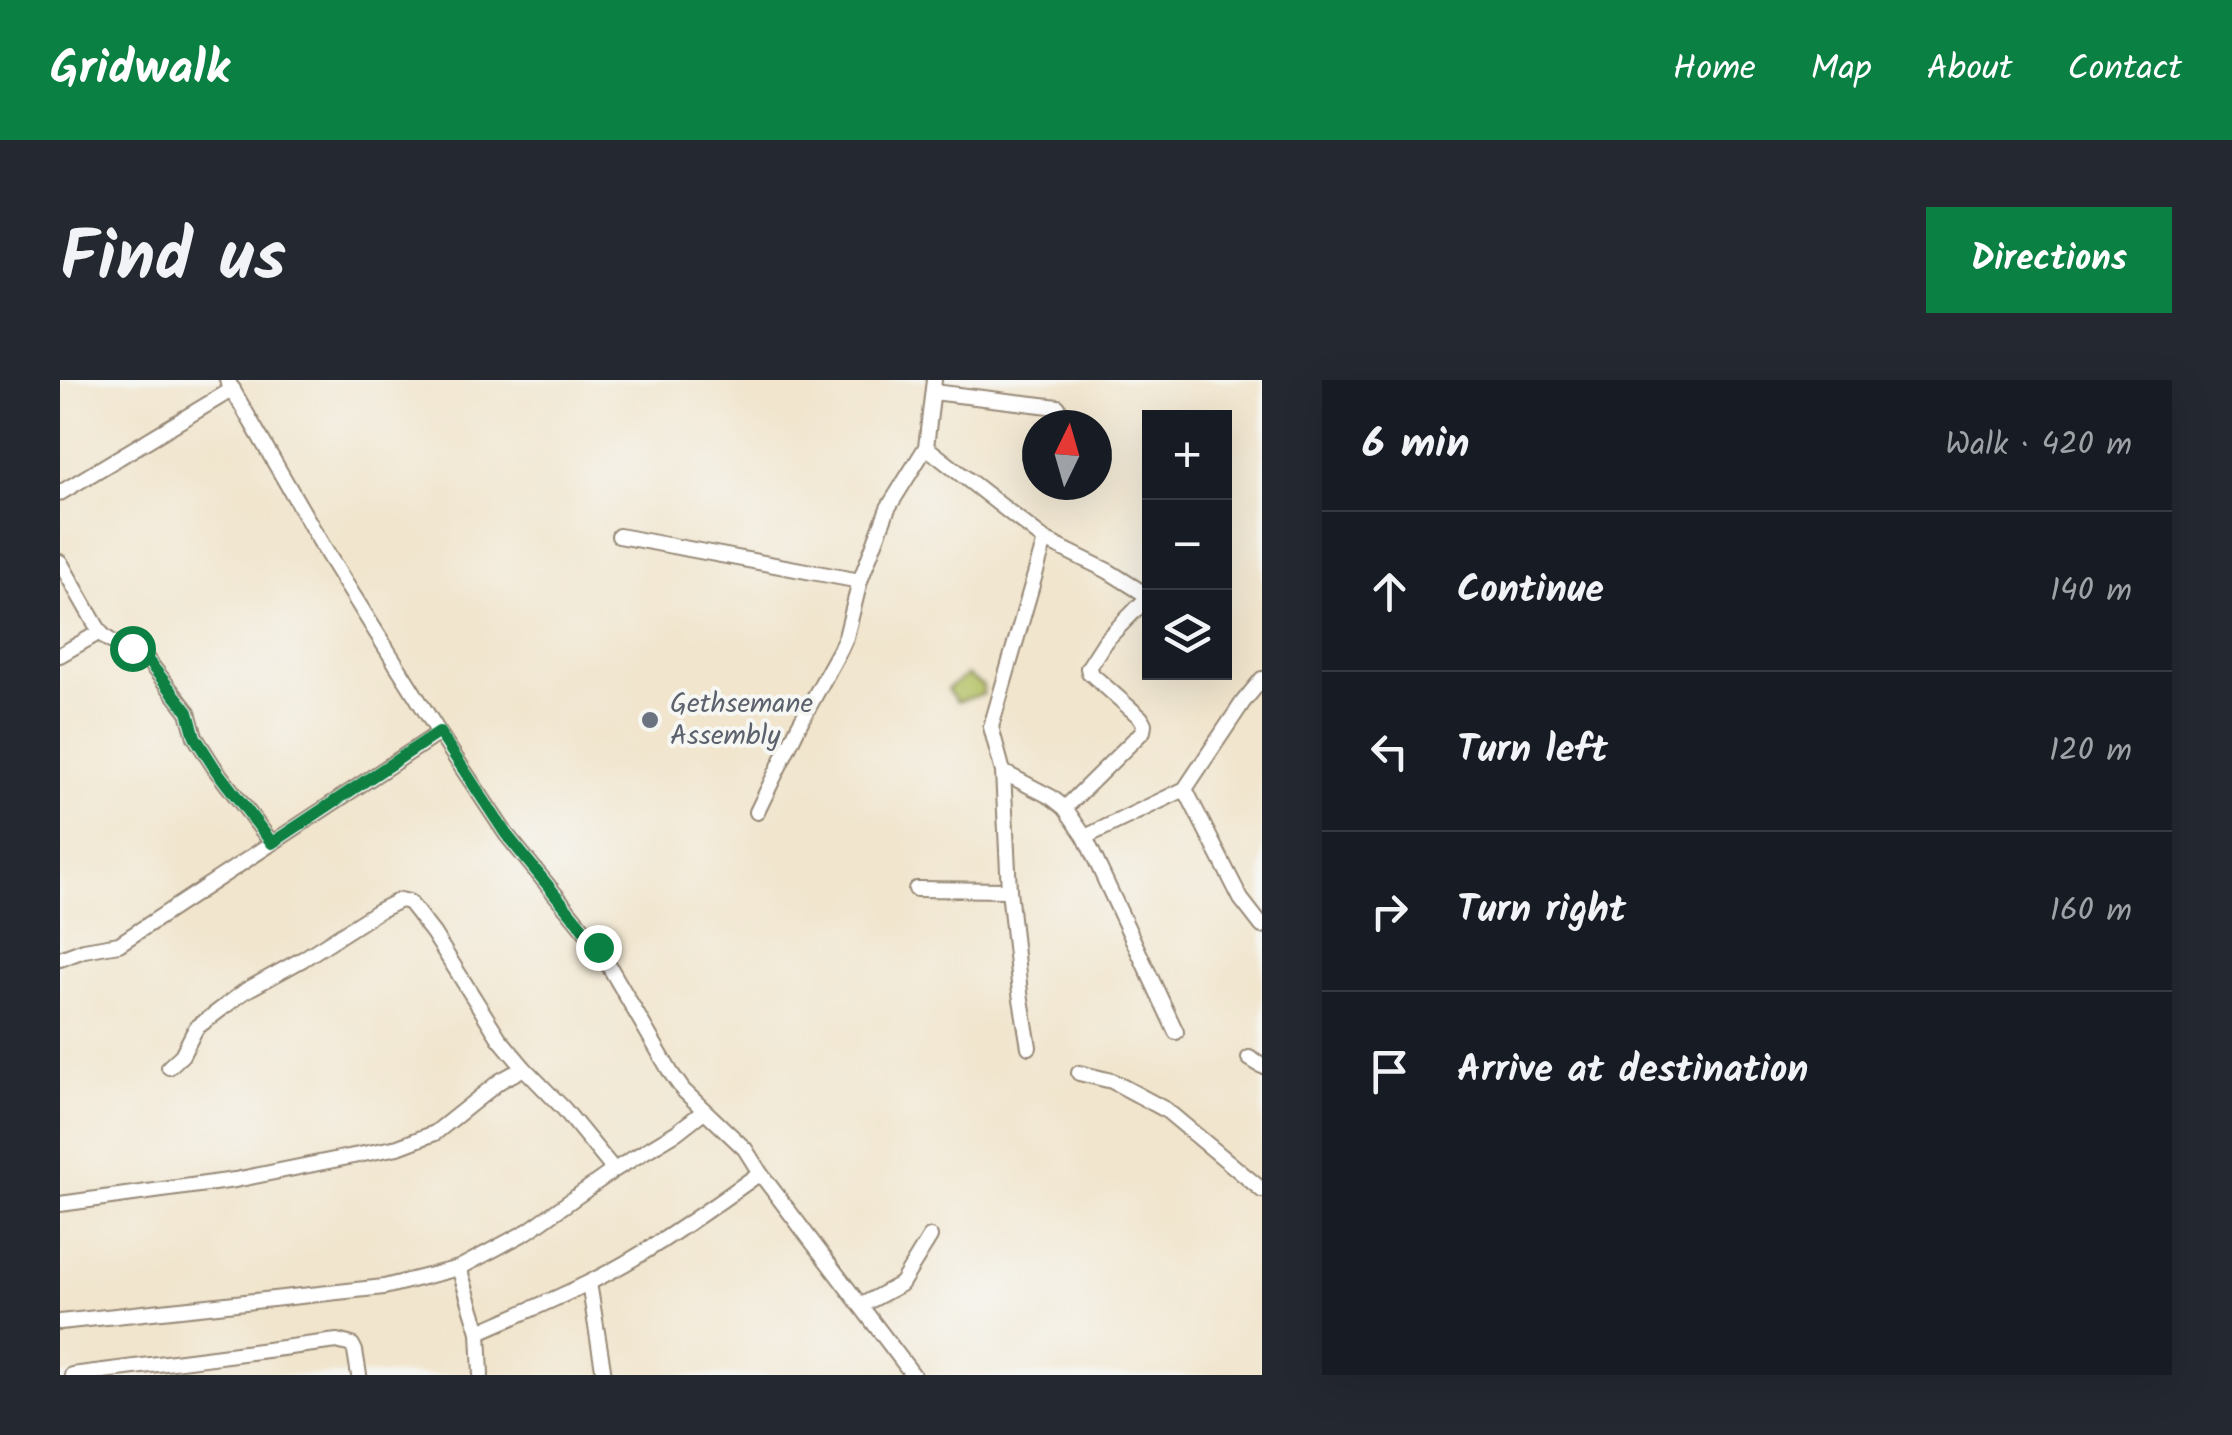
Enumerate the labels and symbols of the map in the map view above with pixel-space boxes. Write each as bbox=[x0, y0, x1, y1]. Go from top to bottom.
north arrow bbox=[1022, 410, 1112, 500]
route start bbox=[110, 626, 156, 672]
place label: Gethsemane Assembly bbox=[670, 682, 813, 759]
marker: Gethsemane Assembly bbox=[639, 709, 661, 731]
route end bbox=[576, 925, 622, 971]

